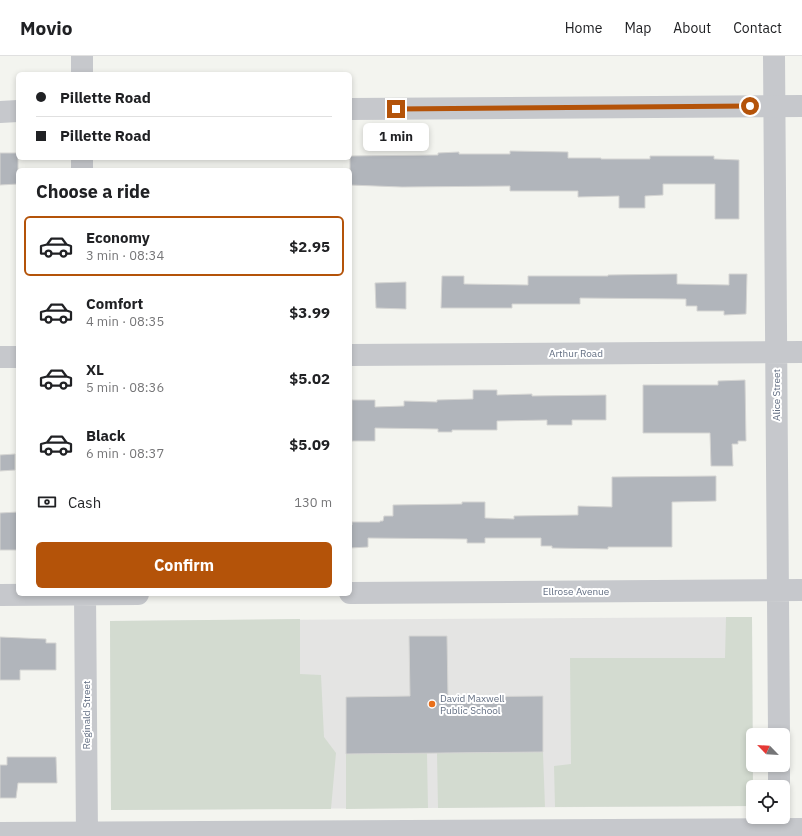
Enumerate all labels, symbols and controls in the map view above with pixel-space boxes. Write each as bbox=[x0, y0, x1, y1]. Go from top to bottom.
text: Movio bbox=[20, 16, 73, 40]
text: Home bbox=[565, 19, 602, 37]
text: Map bbox=[624, 19, 651, 37]
text: About bbox=[673, 19, 711, 37]
text: Contact bbox=[733, 19, 782, 37]
text: Pillette Road bbox=[60, 88, 151, 107]
route start bbox=[741, 97, 759, 115]
route end bbox=[387, 100, 405, 118]
callout: 1 min bbox=[363, 123, 429, 151]
text: Pillette Road bbox=[60, 126, 151, 145]
text: 1 min bbox=[379, 128, 413, 145]
text: Choose a ride bbox=[36, 180, 150, 203]
icon: car bbox=[38, 228, 74, 264]
text: Economy bbox=[86, 228, 150, 247]
text: $2.95 bbox=[289, 237, 330, 256]
text: 3 min · 08:34 bbox=[86, 247, 164, 264]
icon: car bbox=[38, 294, 74, 330]
text: Comfort bbox=[86, 294, 143, 313]
text: $3.99 bbox=[289, 303, 330, 322]
text: 4 min · 08:35 bbox=[86, 313, 164, 330]
street label: Arthur Road bbox=[549, 347, 603, 360]
icon: car bbox=[38, 360, 74, 396]
text: XL bbox=[86, 360, 104, 379]
text: $5.02 bbox=[289, 369, 330, 388]
street label: Alice Street bbox=[770, 369, 783, 421]
text: 5 min · 08:36 bbox=[86, 379, 164, 396]
icon: car bbox=[38, 426, 74, 462]
text: Black bbox=[86, 426, 126, 445]
text: $5.09 bbox=[289, 435, 330, 454]
text: 6 min · 08:37 bbox=[86, 445, 164, 462]
icon: cash bbox=[36, 491, 58, 513]
text: Cash bbox=[68, 493, 101, 512]
text: 130 m bbox=[294, 494, 332, 511]
button: Confirm bbox=[36, 542, 332, 588]
street label: Ellrose Avenue bbox=[543, 585, 610, 598]
street label: Reginald Street bbox=[80, 680, 93, 749]
place label: David Maxwell Public School bbox=[440, 692, 505, 717]
marker: David Maxwell Public School bbox=[427, 699, 437, 709]
north arrow bbox=[746, 728, 790, 772]
map controls bbox=[746, 728, 790, 824]
button: locate bbox=[746, 780, 790, 824]

